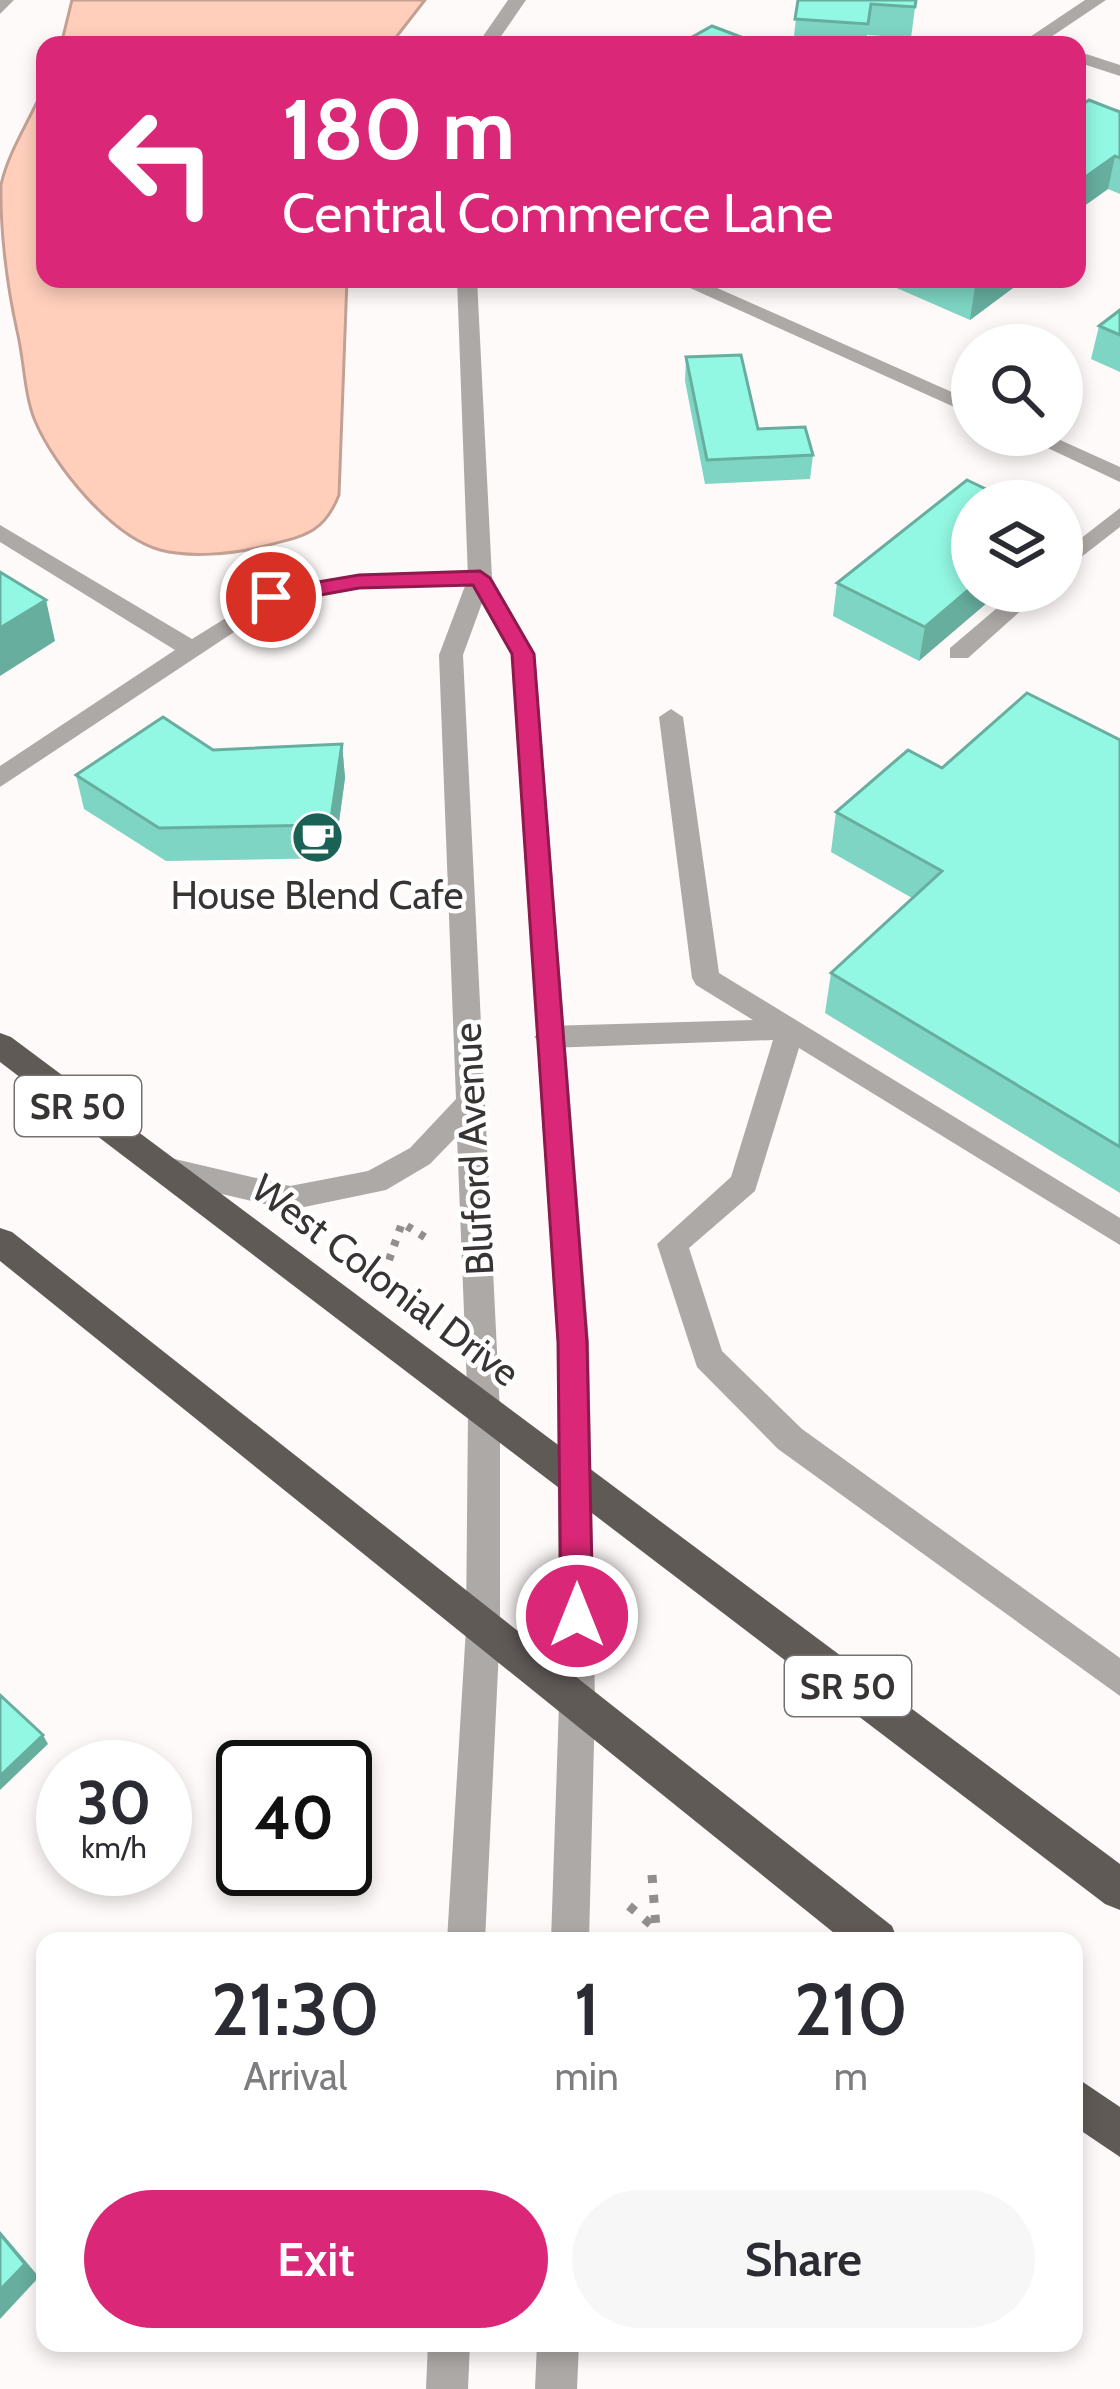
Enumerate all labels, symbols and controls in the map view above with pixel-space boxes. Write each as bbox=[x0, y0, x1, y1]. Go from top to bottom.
text: 180 m bbox=[282, 78, 515, 180]
icon: left bbox=[84, 84, 240, 240]
text: Central Commerce Lane bbox=[282, 180, 833, 246]
map controls bbox=[951, 324, 1083, 612]
button: search bbox=[951, 324, 1083, 456]
button: layers bbox=[951, 480, 1083, 612]
pin bbox=[220, 546, 322, 648]
icon: arrive bbox=[238, 564, 304, 630]
cafe icon: House Blend Cafe bbox=[289, 810, 345, 866]
place label: House Blend Cafe bbox=[170, 871, 464, 919]
street label: Bluford Avenue bbox=[442, 1022, 504, 1276]
road number: SR 50 bbox=[15, 1076, 141, 1136]
street label: West Colonial Drive bbox=[243, 1164, 529, 1396]
position arrow bbox=[514, 1553, 640, 1679]
road number: SR 50 bbox=[785, 1656, 911, 1716]
speed limit sign: 40 bbox=[216, 1740, 372, 1896]
text: 30 bbox=[77, 1766, 151, 1839]
text: km/h bbox=[81, 1829, 147, 1866]
text: 21:30 bbox=[211, 1966, 380, 2053]
text: 1 bbox=[574, 1966, 599, 2053]
text: 210 bbox=[794, 1966, 908, 2053]
text: Arrival bbox=[243, 2052, 347, 2100]
text: min bbox=[555, 2052, 619, 2100]
text: m bbox=[834, 2052, 868, 2100]
button: Exit bbox=[84, 2190, 548, 2328]
button: Share bbox=[572, 2190, 1035, 2328]

